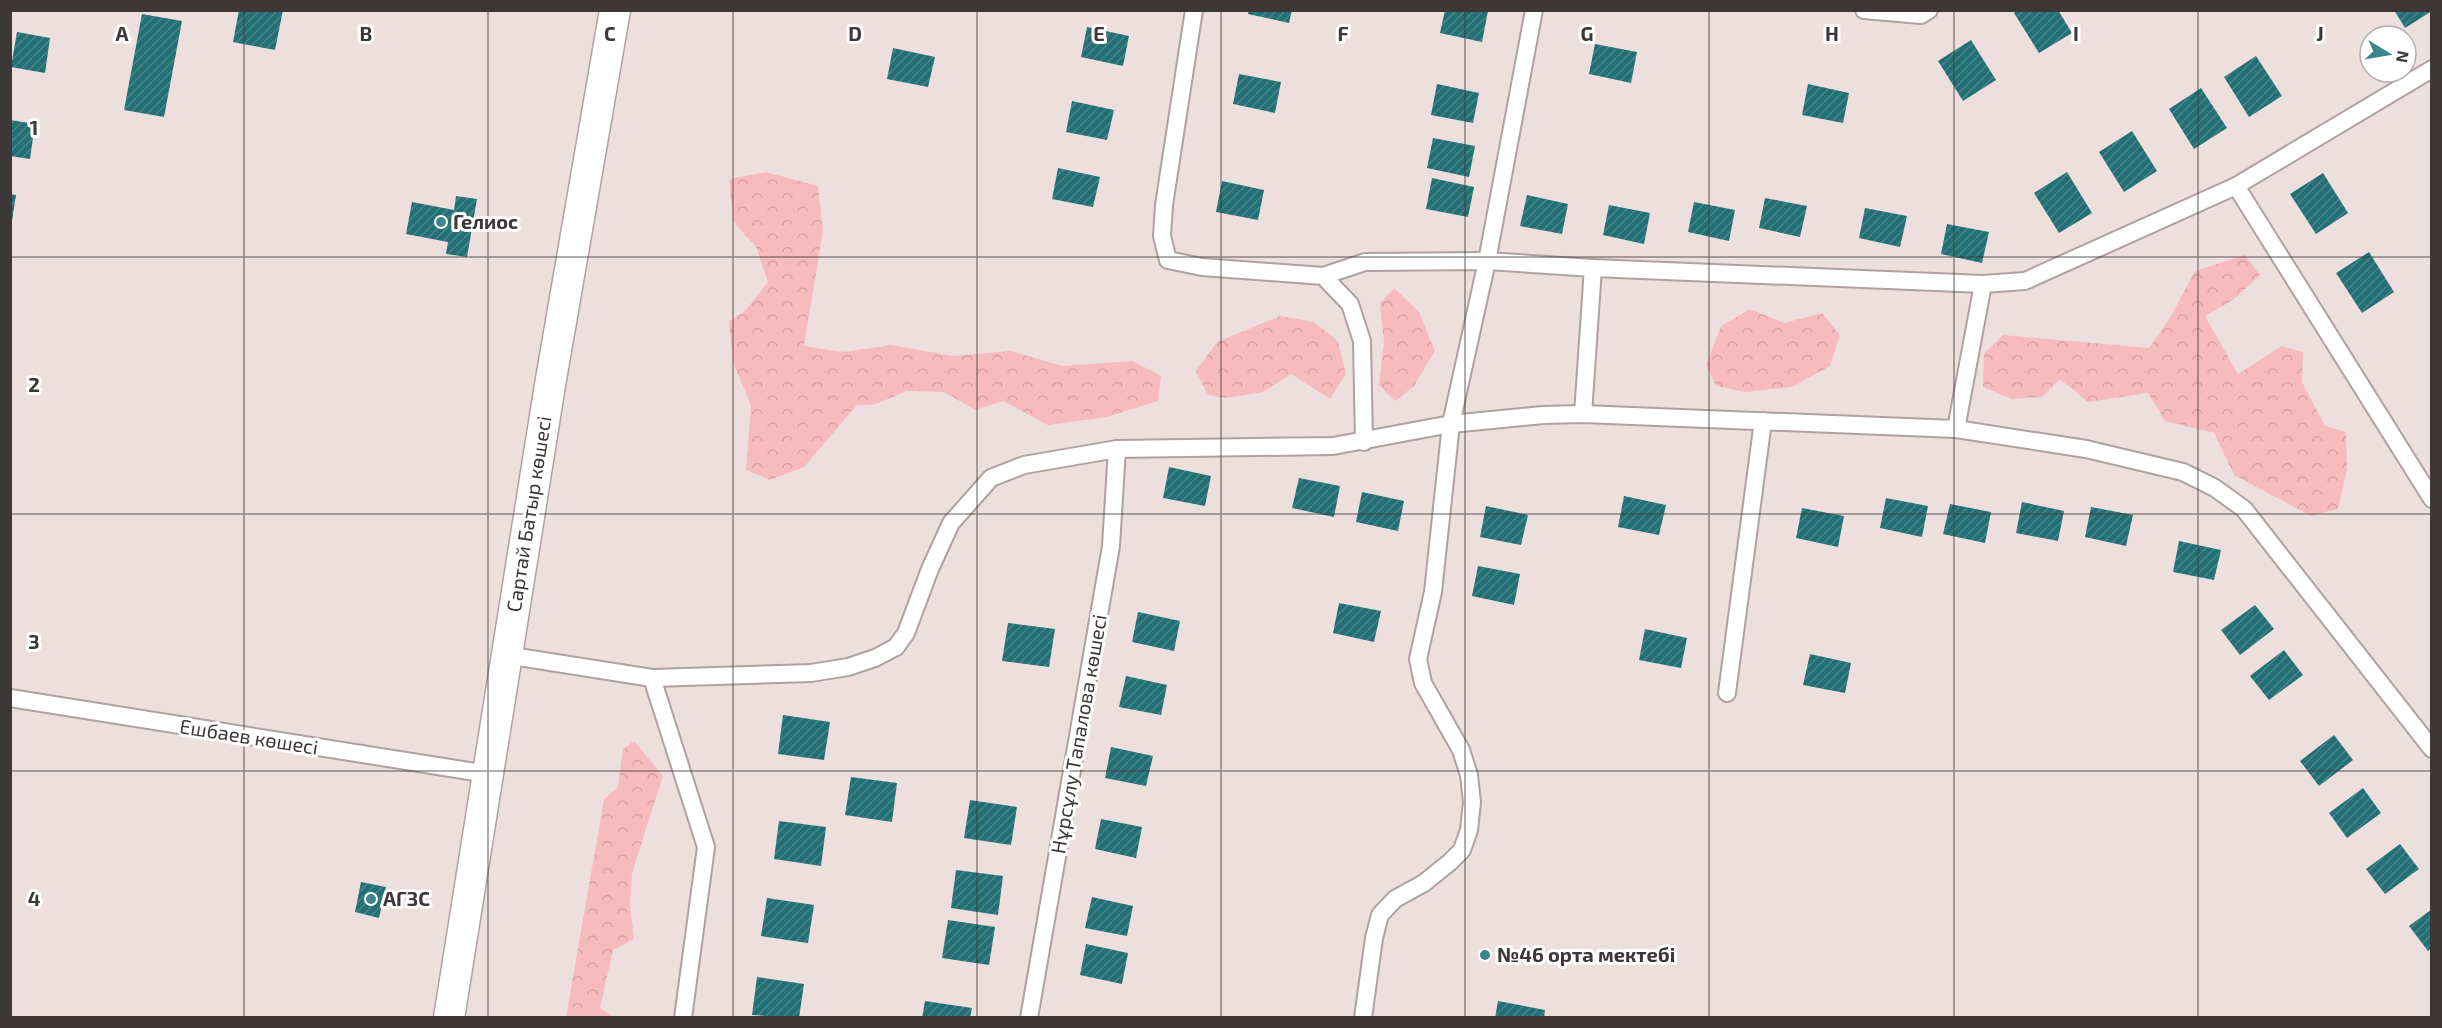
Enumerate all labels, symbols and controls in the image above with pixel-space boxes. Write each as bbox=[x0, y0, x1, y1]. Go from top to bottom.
text: A bbox=[115, 21, 129, 45]
text: B bbox=[360, 21, 372, 45]
text: C bbox=[604, 21, 616, 45]
text: D bbox=[848, 21, 862, 45]
text: E bbox=[1093, 21, 1105, 45]
text: F bbox=[1337, 21, 1349, 45]
text: G bbox=[1581, 21, 1593, 45]
text: H bbox=[1825, 21, 1839, 45]
text: I bbox=[2073, 21, 2079, 45]
text: J bbox=[2316, 21, 2324, 45]
north arrow bbox=[2358, 24, 2418, 84]
text: N bbox=[2393, 49, 2414, 64]
text: 1 bbox=[30, 115, 38, 139]
place label: Гелиос bbox=[453, 209, 518, 233]
marker: Гелиос bbox=[434, 215, 448, 229]
text: 2 bbox=[28, 372, 40, 396]
street label: Сартай Батыр көшесі bbox=[501, 414, 555, 614]
street label: Нұрсұлу Тапалова көшесі bbox=[1045, 612, 1112, 856]
text: 3 bbox=[28, 629, 40, 653]
street label: Ешбаев көшесі bbox=[178, 713, 320, 759]
text: 4 bbox=[28, 886, 41, 910]
place label: АГЗС bbox=[383, 886, 430, 910]
marker: АГЗС bbox=[364, 892, 378, 906]
place label: №46 орта мектебі bbox=[1497, 942, 1675, 966]
marker: №46 орта мектебі bbox=[1478, 948, 1492, 962]

